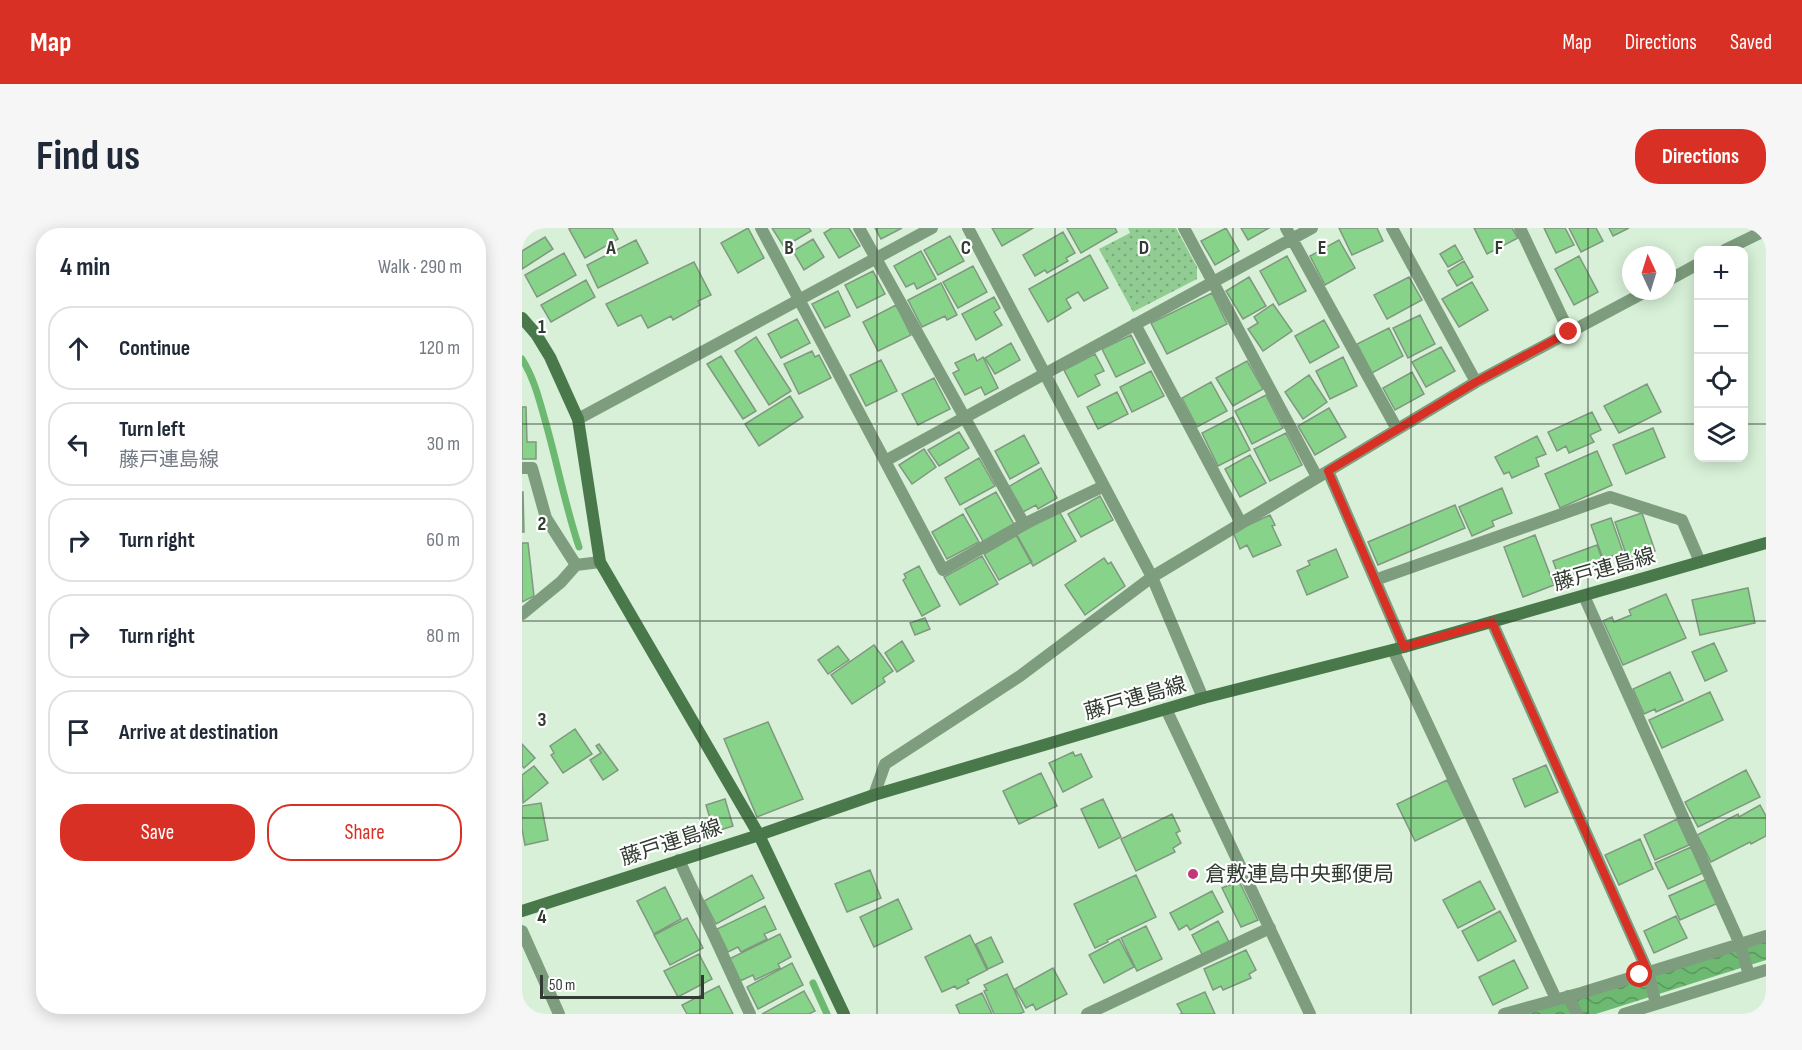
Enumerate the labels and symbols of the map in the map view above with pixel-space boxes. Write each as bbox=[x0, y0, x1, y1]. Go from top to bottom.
text: A bbox=[605, 236, 616, 260]
text: B bbox=[784, 236, 794, 260]
text: C bbox=[961, 236, 971, 260]
text: D bbox=[1139, 236, 1149, 260]
text: E bbox=[1318, 236, 1326, 260]
text: F bbox=[1495, 236, 1503, 260]
north arrow bbox=[1622, 246, 1676, 300]
text: 1 bbox=[538, 315, 546, 339]
route end bbox=[1555, 318, 1581, 344]
text: 2 bbox=[538, 512, 546, 536]
street label: 藤戸連島線 bbox=[1550, 543, 1658, 596]
street label: 藤戸連島線 bbox=[1081, 672, 1189, 725]
text: 3 bbox=[538, 708, 547, 732]
street label: 藤戸連島線 bbox=[617, 814, 725, 871]
place label: 倉敷連島中央郵便局 bbox=[1205, 862, 1394, 887]
marker: 倉敷連島中央郵便局 bbox=[1186, 867, 1200, 881]
text: 4 bbox=[537, 905, 547, 929]
route start bbox=[1626, 961, 1652, 987]
scale bar bbox=[540, 972, 704, 1000]

